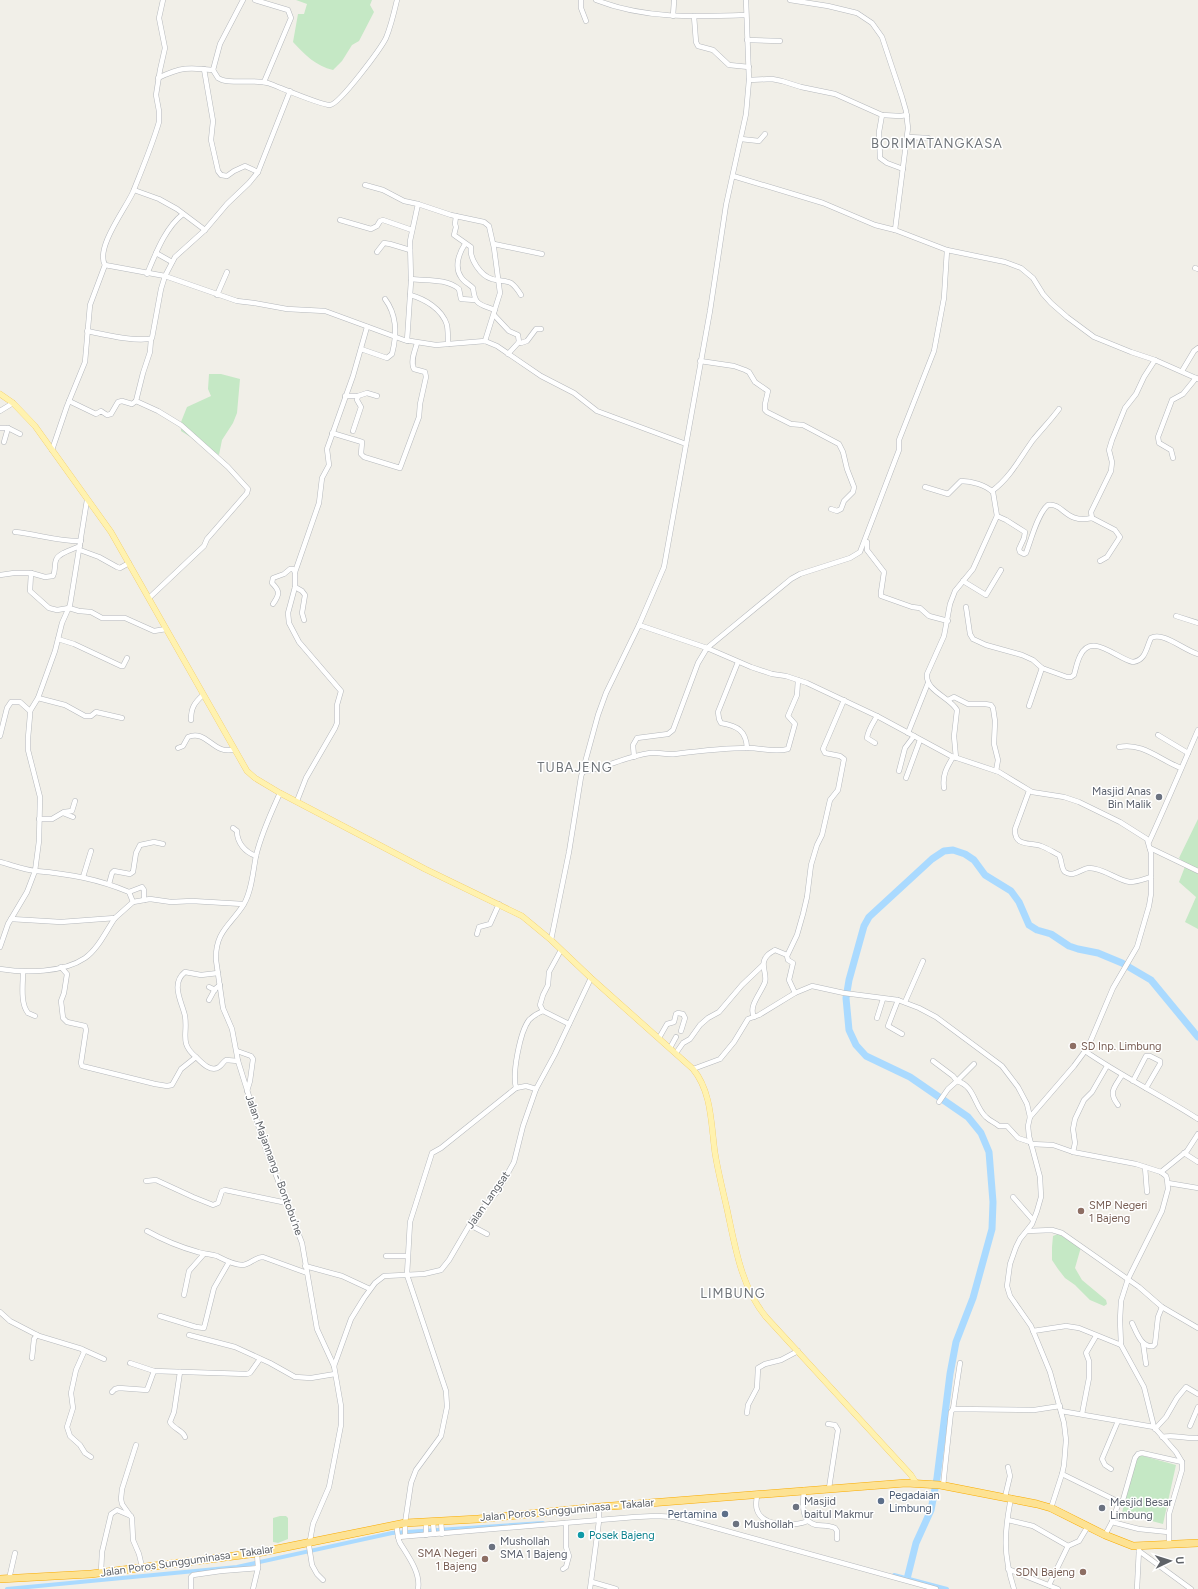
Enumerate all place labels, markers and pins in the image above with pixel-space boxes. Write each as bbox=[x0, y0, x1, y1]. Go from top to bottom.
place label: Masjid Anas Bin Malik bbox=[1092, 785, 1152, 811]
marker: Masjid Anas Bin Malik bbox=[1154, 792, 1164, 802]
place label: SD Inp. Limbung bbox=[1081, 1040, 1161, 1053]
marker: SD Inp. Limbung bbox=[1068, 1041, 1078, 1051]
place label: SMP Negeri 1 Bajeng bbox=[1089, 1199, 1147, 1225]
marker: SMP Negeri 1 Bajeng bbox=[1076, 1206, 1086, 1216]
place label: Pegadaian Limbung bbox=[889, 1489, 940, 1515]
place label: Masjid baitul Makmur bbox=[804, 1495, 874, 1521]
marker: Pegadaian Limbung bbox=[876, 1496, 886, 1506]
place label: Mesjid Besar Limbung bbox=[1110, 1496, 1173, 1522]
marker: Masjid baitul Makmur bbox=[791, 1502, 801, 1512]
marker: Mesjid Besar Limbung bbox=[1097, 1503, 1107, 1513]
place label: Pertamina bbox=[668, 1508, 717, 1521]
marker: Pertamina bbox=[720, 1509, 730, 1519]
place label: Mushollah bbox=[744, 1518, 794, 1531]
marker: Mushollah bbox=[731, 1519, 741, 1529]
place label: Posek Bajeng bbox=[589, 1529, 655, 1542]
marker: Posek Bajeng bbox=[576, 1530, 586, 1540]
place label: Mushollah SMA 1 Bajeng bbox=[500, 1535, 567, 1561]
marker: Mushollah SMA 1 Bajeng bbox=[487, 1542, 497, 1552]
place label: SMA Negeri 1 Bajeng bbox=[418, 1547, 477, 1573]
marker: SMA Negeri 1 Bajeng bbox=[480, 1554, 490, 1564]
place label: SDN Bajeng bbox=[1016, 1566, 1075, 1579]
marker: SDN Bajeng bbox=[1078, 1567, 1088, 1577]

